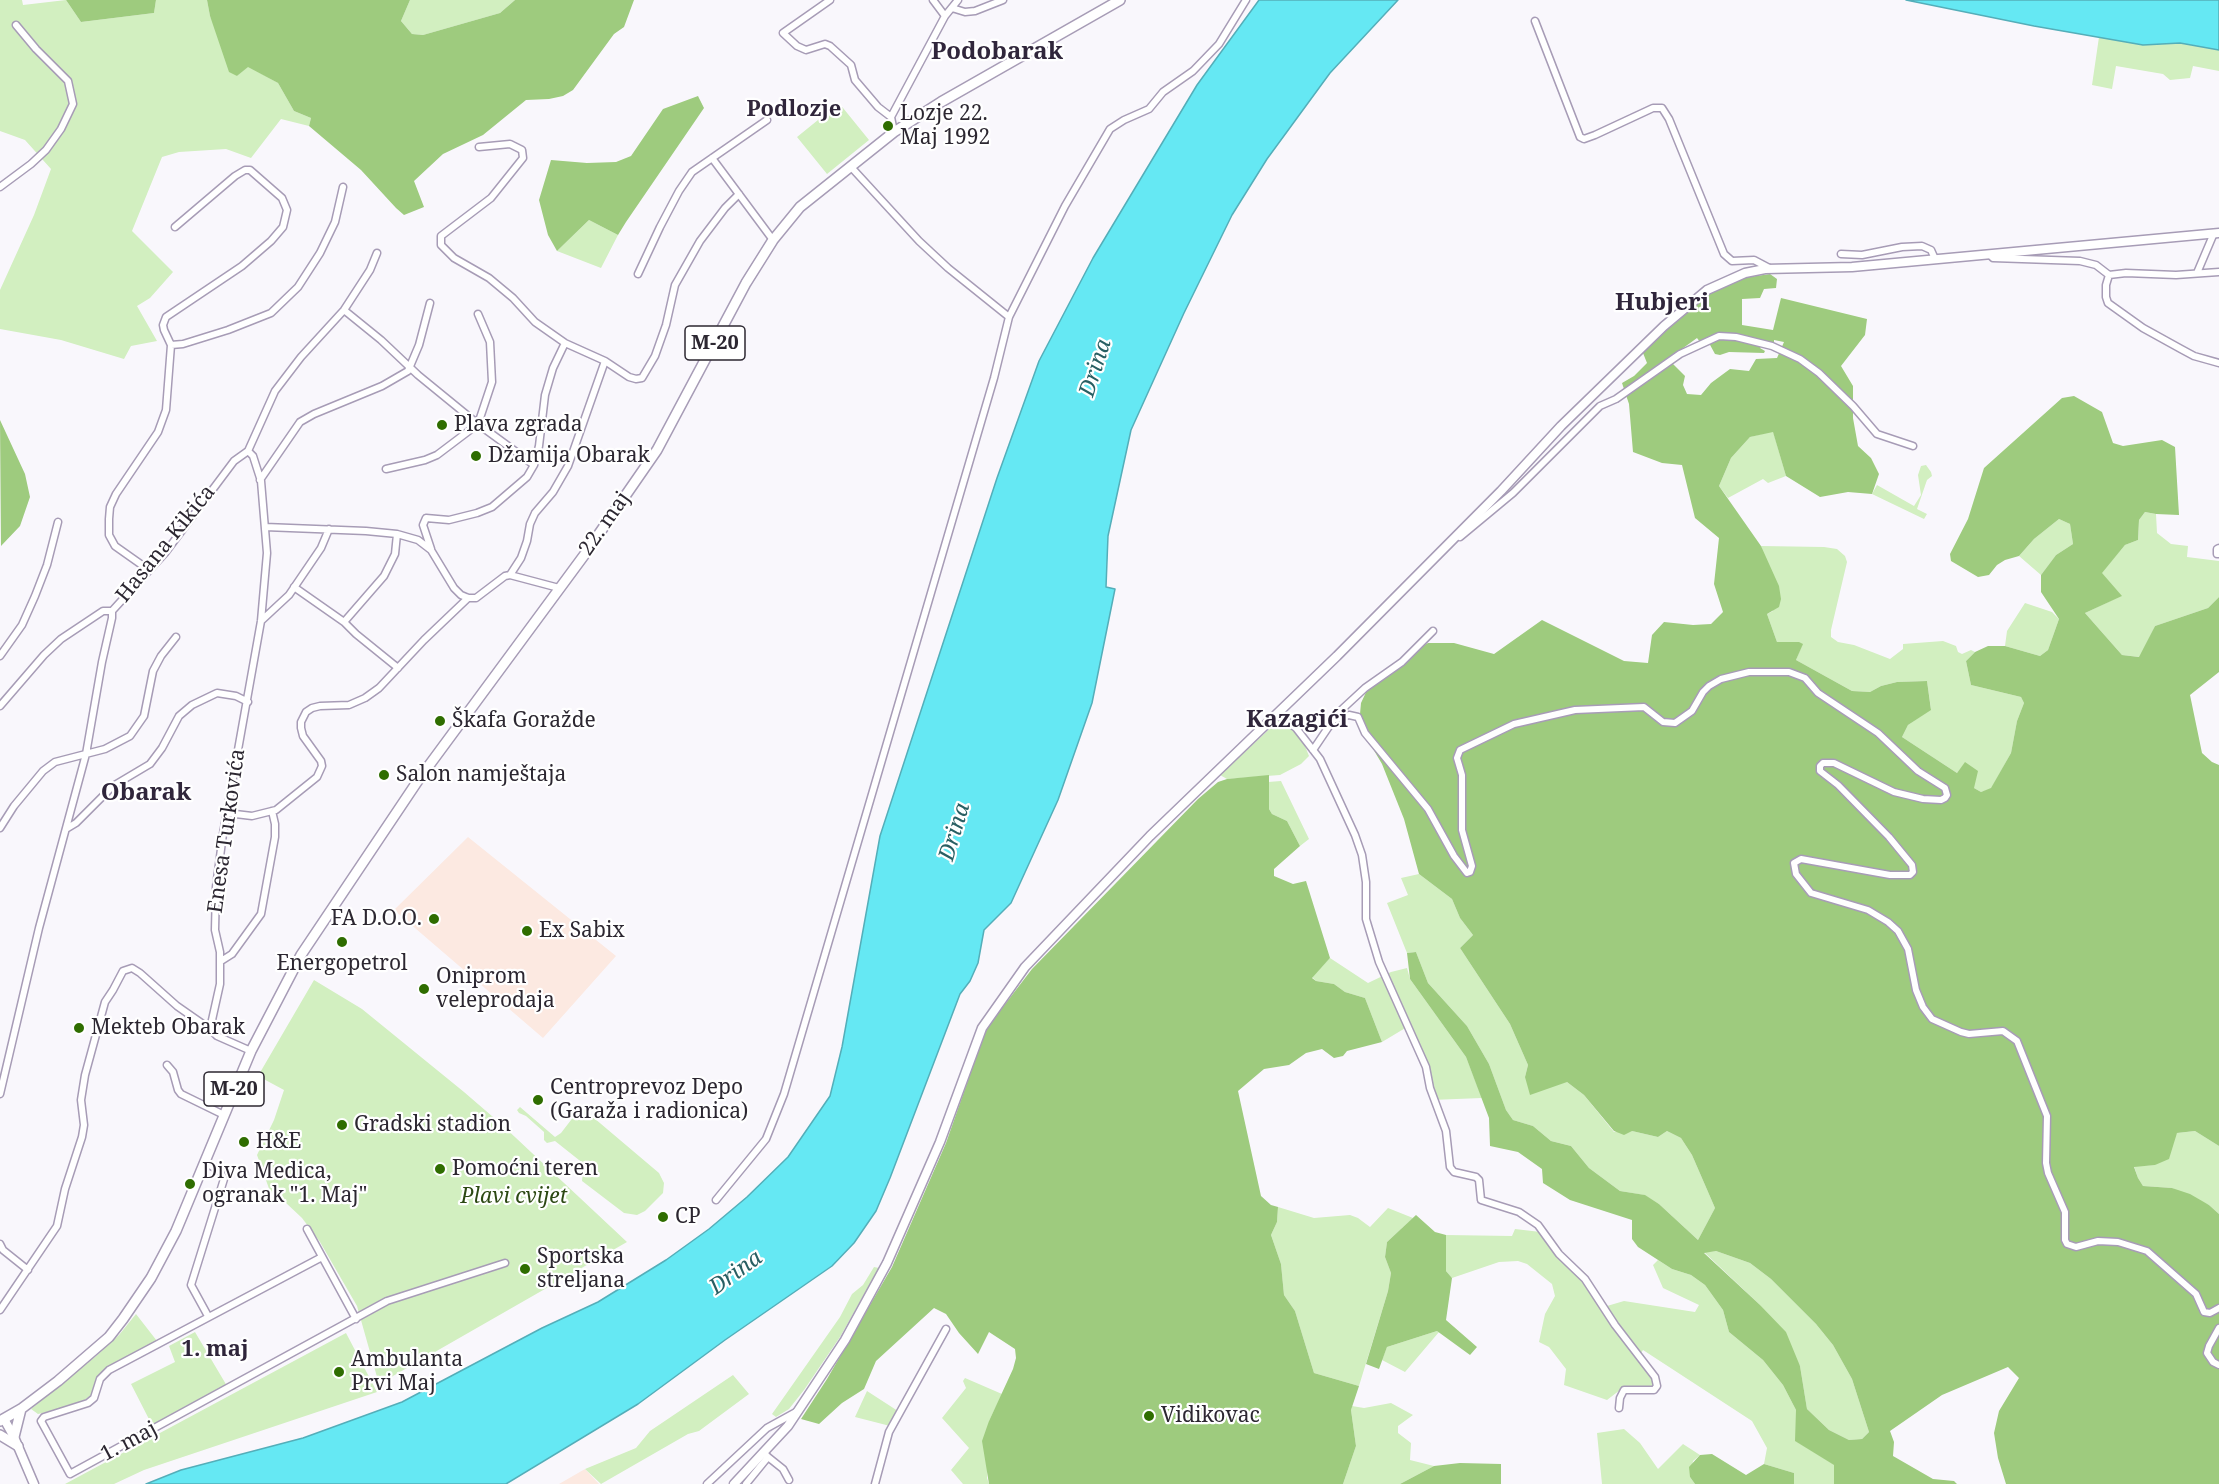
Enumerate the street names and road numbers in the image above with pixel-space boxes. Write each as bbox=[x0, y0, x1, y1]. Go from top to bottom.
road number: M-20 bbox=[685, 326, 745, 360]
street label: Hasana Kikića bbox=[111, 480, 221, 608]
street label: 22. maj bbox=[574, 487, 636, 561]
street label: Enesa Turkovića bbox=[203, 747, 251, 915]
road number: M-20 bbox=[204, 1072, 264, 1106]
street label: 1. maj bbox=[96, 1417, 162, 1467]

